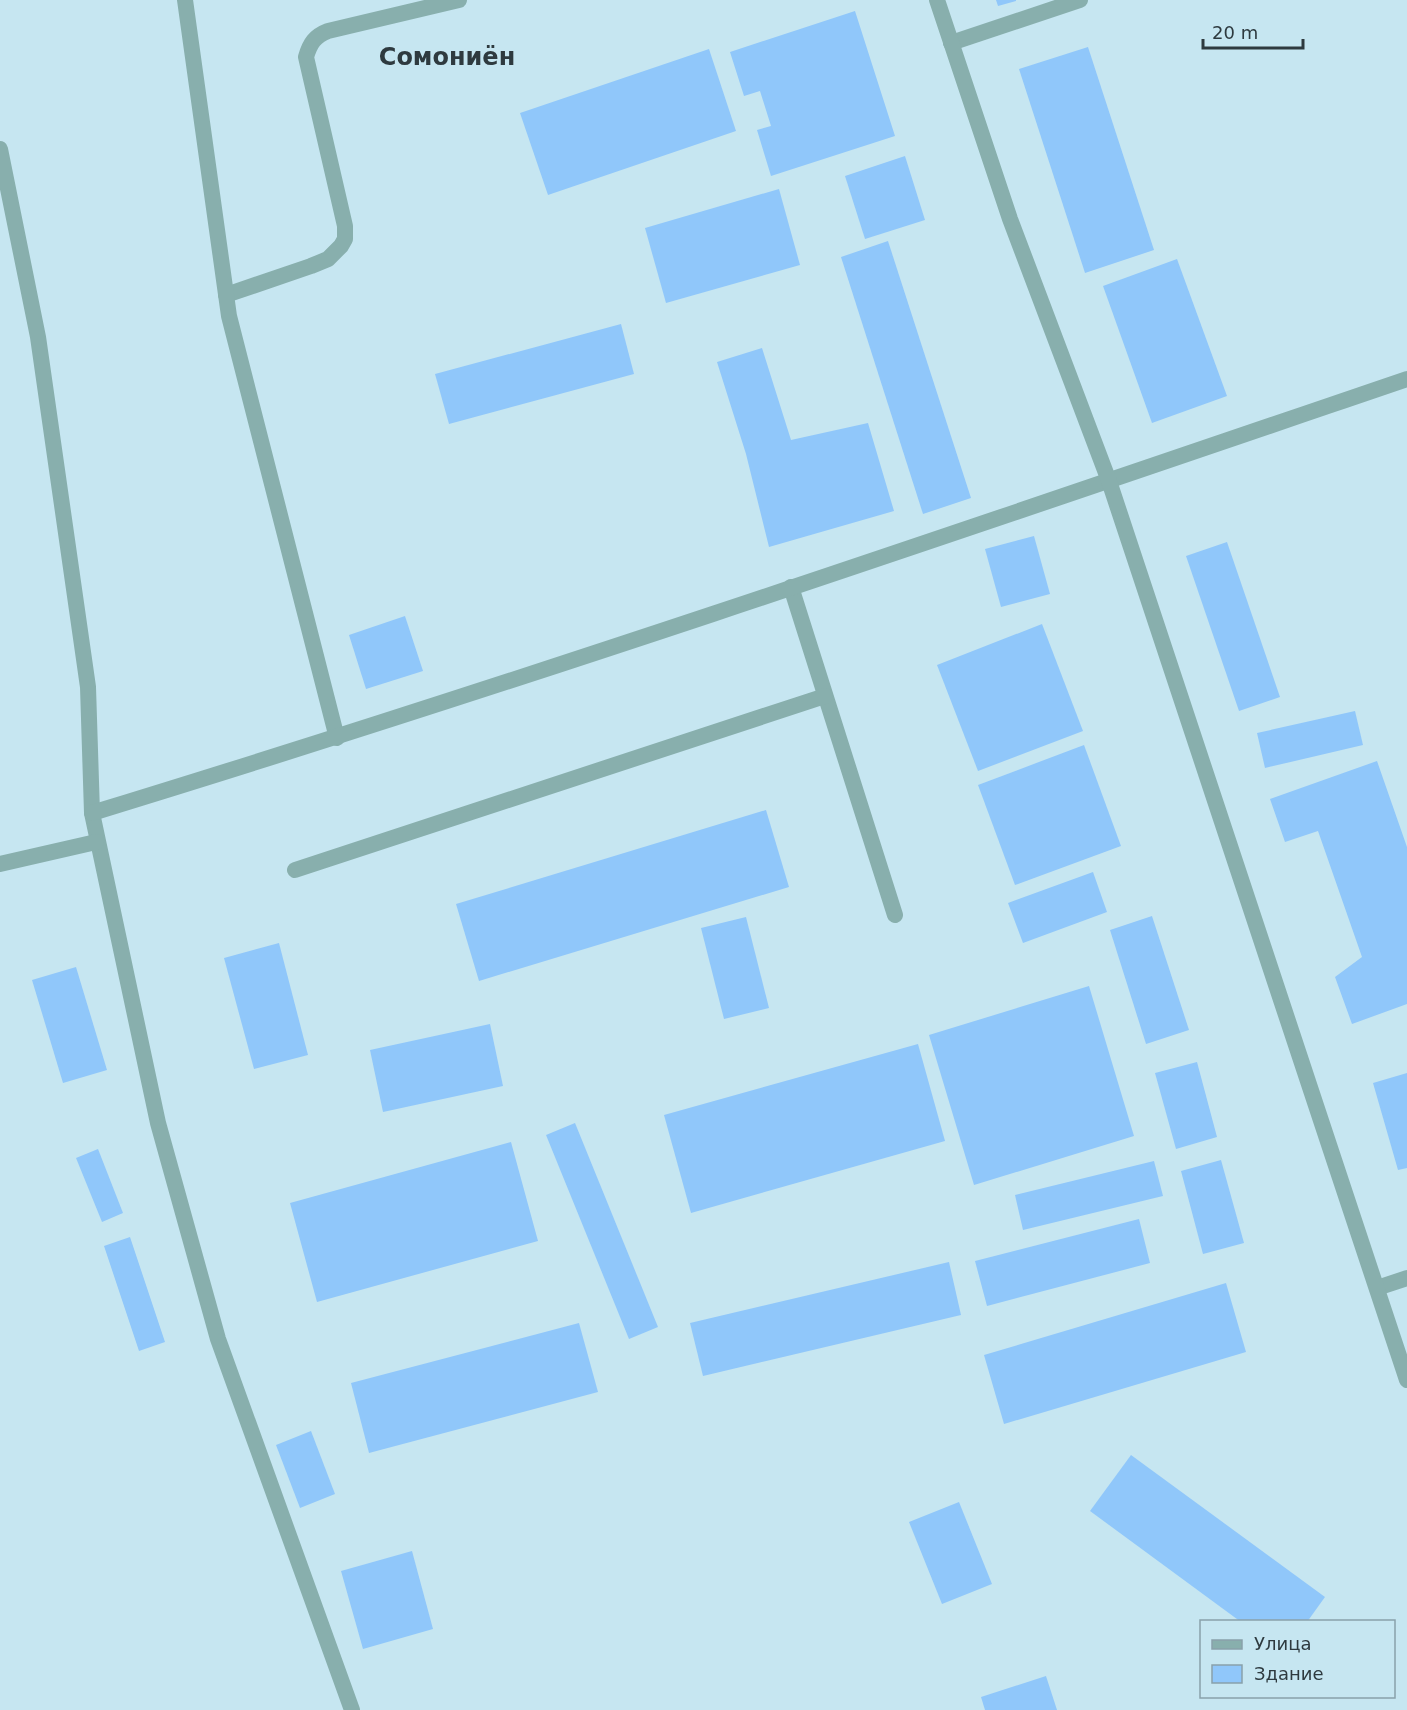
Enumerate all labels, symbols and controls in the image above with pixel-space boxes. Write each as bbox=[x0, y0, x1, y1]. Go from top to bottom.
scale bar bbox=[1203, 12, 1304, 50]
text: 20 m bbox=[1212, 22, 1258, 43]
district label: Сомониён bbox=[379, 43, 515, 71]
legend bbox=[1200, 1620, 1395, 1698]
text: Улица bbox=[1254, 1633, 1311, 1654]
text: Здание bbox=[1254, 1663, 1324, 1684]

